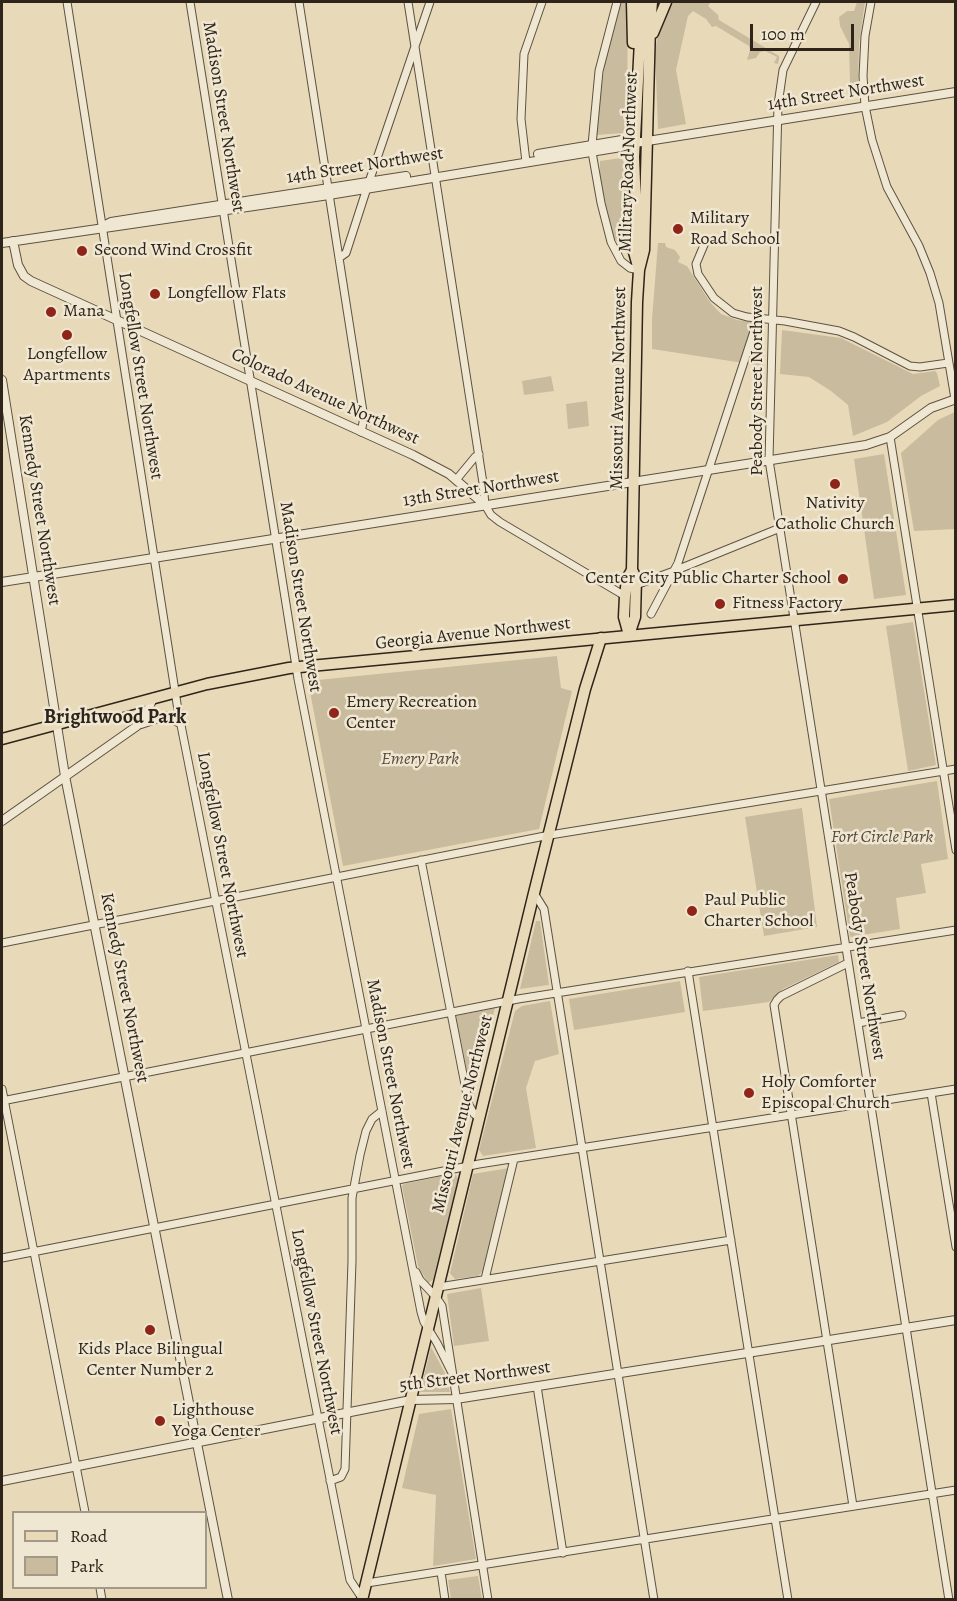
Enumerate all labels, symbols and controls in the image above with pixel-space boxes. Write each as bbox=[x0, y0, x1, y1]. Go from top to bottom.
scale bar bbox=[753, 12, 856, 50]
street label: Madison Street Northwest bbox=[197, 20, 249, 214]
text: 100 m bbox=[761, 22, 805, 46]
street label: 14th Street Northwest bbox=[766, 70, 926, 116]
street label: Military Road Northwest bbox=[615, 71, 643, 253]
street label: 14th Street Northwest bbox=[285, 143, 445, 189]
place label: Military Road School bbox=[690, 208, 780, 250]
marker: Military Road School bbox=[671, 222, 685, 236]
place label: Second Wind Crossfit bbox=[94, 240, 252, 262]
marker: Second Wind Crossfit bbox=[75, 244, 89, 258]
street label: Longfellow Street Northwest bbox=[113, 271, 167, 481]
place label: Longfellow Flats bbox=[167, 283, 286, 305]
street label: Missouri Avenue Northwest bbox=[606, 286, 632, 490]
street label: Peabody Street Northwest bbox=[747, 286, 769, 476]
marker: Longfellow Flats bbox=[148, 287, 162, 301]
place label: Mana bbox=[63, 301, 105, 323]
marker: Mana bbox=[44, 305, 58, 319]
marker: Longfellow Apartments bbox=[60, 328, 74, 342]
place label: Longfellow Apartments bbox=[24, 344, 110, 386]
street label: Colorado Avenue Northwest bbox=[228, 344, 422, 450]
street label: Kennedy Street Northwest bbox=[13, 413, 65, 607]
street label: 13th Street Northwest bbox=[401, 466, 561, 512]
marker: Nativity Catholic Church bbox=[828, 477, 842, 491]
place label: Nativity Catholic Church bbox=[775, 493, 895, 536]
street label: Madison Street Northwest bbox=[274, 500, 326, 694]
place label: Center City Public Charter School bbox=[585, 568, 831, 590]
marker: Center City Public Charter School bbox=[836, 572, 850, 586]
place label: Fitness Factory bbox=[732, 593, 842, 615]
marker: Fitness Factory bbox=[713, 597, 727, 611]
street label: Georgia Avenue Northwest bbox=[374, 613, 572, 655]
place label: Emery Recreation Center bbox=[346, 692, 477, 734]
district label: Brightwood Park bbox=[44, 706, 186, 730]
marker: Emery Recreation Center bbox=[327, 706, 341, 720]
park label: Emery Park bbox=[381, 749, 459, 771]
street label: Longfellow Street Northwest bbox=[191, 750, 253, 960]
park label: Fort Circle Park bbox=[831, 827, 933, 849]
street label: Peabody Street Northwest bbox=[838, 870, 890, 1062]
place label: Paul Public Charter School bbox=[704, 890, 813, 932]
street label: Kennedy Street Northwest bbox=[95, 891, 153, 1085]
marker: Paul Public Charter School bbox=[685, 904, 699, 918]
street label: Madison Street Northwest bbox=[361, 977, 419, 1171]
street label: Missouri Avenue Northwest bbox=[428, 1013, 498, 1215]
place label: Holy Comforter Episcopal Church bbox=[761, 1072, 890, 1114]
marker: Holy Comforter Episcopal Church bbox=[742, 1086, 756, 1100]
street label: Longfellow Street Northwest bbox=[285, 1227, 347, 1437]
marker: Kids Place Bilingual Center Number 2 bbox=[143, 1323, 157, 1337]
place label: Kids Place Bilingual Center Number 2 bbox=[77, 1339, 223, 1382]
street label: 5th Street Northwest bbox=[398, 1357, 552, 1397]
place label: Lighthouse Yoga Center bbox=[172, 1400, 260, 1442]
marker: Lighthouse Yoga Center bbox=[153, 1414, 167, 1428]
legend bbox=[12, 1511, 207, 1589]
text: Road bbox=[70, 1524, 107, 1548]
text: Park bbox=[70, 1554, 104, 1578]

